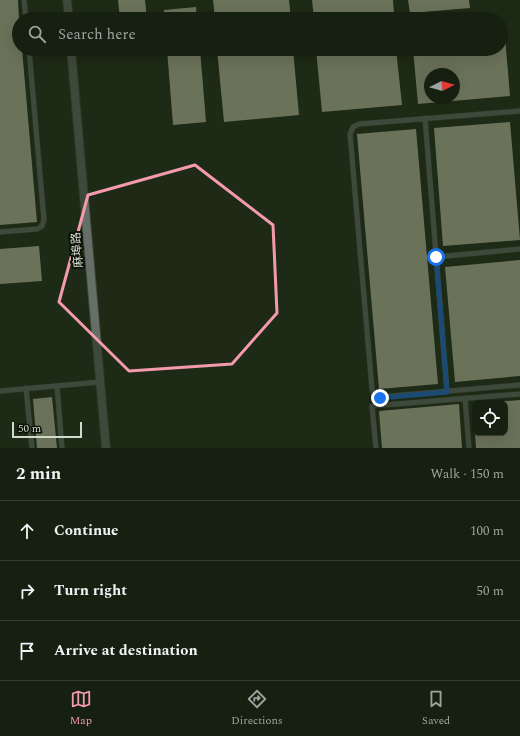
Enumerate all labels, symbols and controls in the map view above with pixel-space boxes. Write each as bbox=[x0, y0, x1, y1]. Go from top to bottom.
search box bbox=[12, 12, 508, 56]
icon: search bbox=[26, 23, 48, 45]
text: Search here bbox=[58, 23, 136, 46]
north arrow bbox=[424, 68, 460, 104]
street label: 麻埠路 bbox=[66, 231, 89, 269]
route start bbox=[427, 248, 445, 266]
route end bbox=[371, 389, 389, 407]
map controls bbox=[472, 400, 508, 436]
button: locate bbox=[472, 400, 508, 436]
scale bar bbox=[12, 420, 82, 439]
text: 50 m bbox=[18, 420, 41, 437]
text: 2 min bbox=[16, 461, 61, 487]
text: Walk · 150 m bbox=[430, 464, 504, 484]
text: Continue bbox=[54, 519, 119, 542]
icon: ahead bbox=[16, 520, 38, 542]
text: 100 m bbox=[470, 521, 504, 541]
text: Turn right bbox=[54, 579, 127, 602]
icon: right bbox=[16, 580, 38, 602]
text: 50 m bbox=[477, 581, 504, 601]
text: Arrive at destination bbox=[54, 639, 198, 662]
icon: arrive bbox=[16, 640, 38, 662]
tab: Map bbox=[70, 688, 92, 729]
tab: Directions bbox=[231, 688, 283, 729]
tab: Saved bbox=[422, 688, 450, 729]

